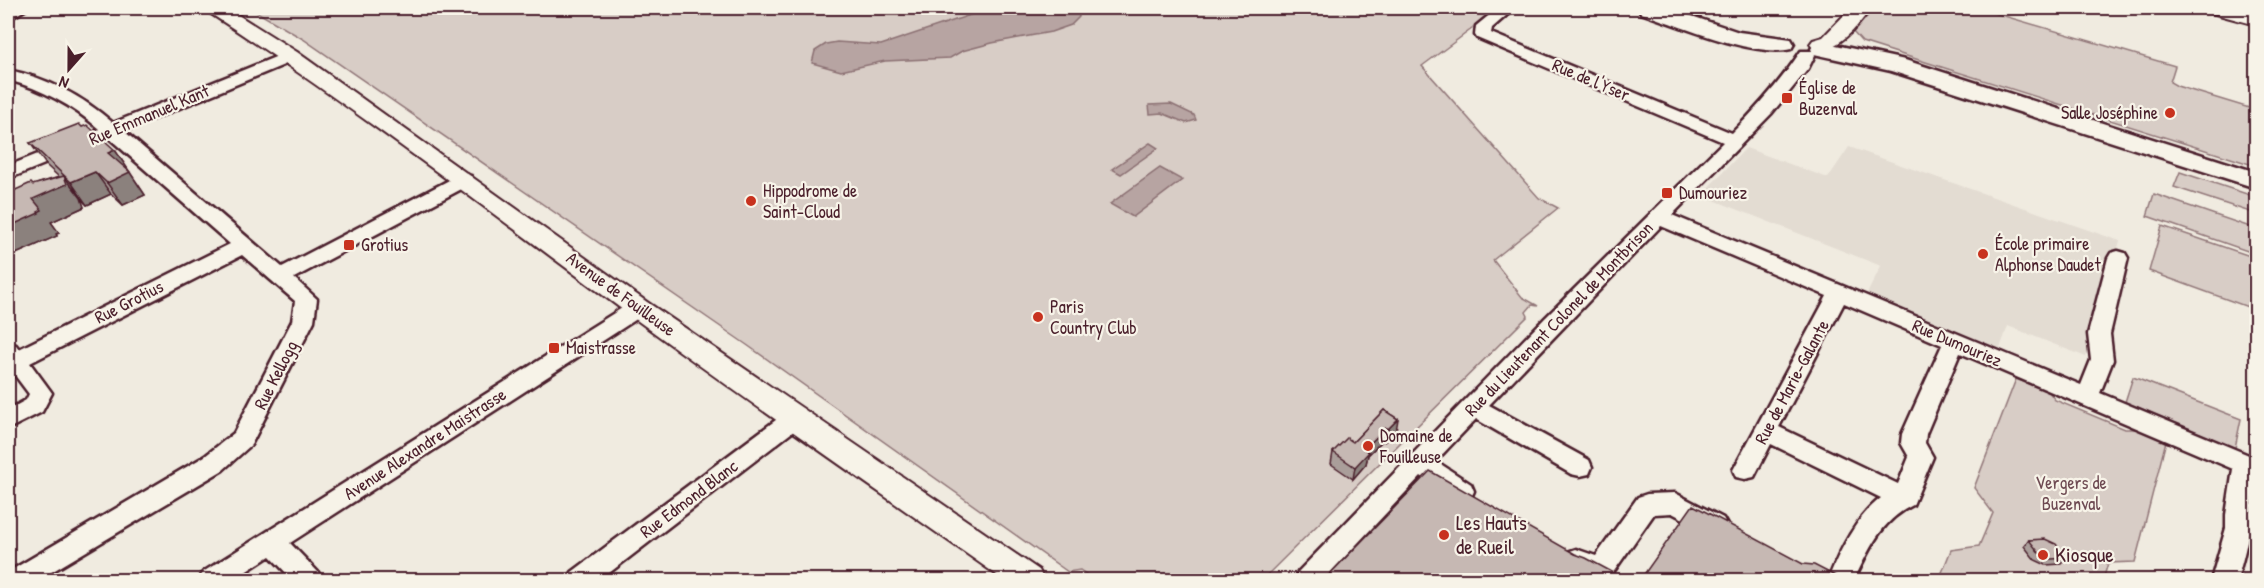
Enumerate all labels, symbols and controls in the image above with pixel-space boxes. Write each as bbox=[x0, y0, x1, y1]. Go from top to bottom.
north arrow bbox=[39, 39, 99, 99]
street label: Rue de l'Yser bbox=[1549, 52, 1634, 107]
text: N bbox=[55, 71, 72, 95]
place label: Église de Buzenval bbox=[1799, 75, 1858, 121]
street label: Rue Emmanuel Kant bbox=[85, 78, 214, 151]
marker: Église de Buzenval bbox=[1780, 91, 1794, 105]
place label: Salle Joséphine bbox=[2061, 100, 2158, 125]
marker: Salle Joséphine bbox=[2163, 106, 2177, 120]
place label: Hippodrome de Saint-Cloud bbox=[763, 178, 857, 224]
place label: Dumouriez bbox=[1679, 180, 1748, 205]
marker: Dumouriez bbox=[1660, 186, 1674, 200]
marker: Hippodrome de Saint-Cloud bbox=[744, 194, 758, 208]
street label: Rue du Lieutenant Colonel de Montbrison bbox=[1459, 216, 1659, 422]
place label: École primaire Alphonse Daudet bbox=[1995, 231, 2101, 277]
place label: Grotius bbox=[361, 232, 408, 257]
marker: Grotius bbox=[342, 238, 356, 252]
street label: Avenue de Fouilleuse bbox=[562, 245, 681, 342]
marker: École primaire Alphonse Daudet bbox=[1976, 247, 1990, 261]
street label: Rue Grotius bbox=[90, 274, 167, 329]
place label: Paris Country Club bbox=[1050, 294, 1137, 340]
marker: Paris Country Club bbox=[1031, 310, 1045, 324]
street label: Rue Dumouriez bbox=[1909, 312, 2006, 373]
street label: Rue de Marie-Galante bbox=[1748, 315, 1835, 448]
place label: Maistrasse bbox=[566, 335, 636, 360]
street label: Rue Kellogg bbox=[248, 336, 304, 414]
marker: Maistrasse bbox=[547, 341, 561, 355]
street label: Avenue Alexandre Maistrasse bbox=[339, 382, 511, 506]
place label: Domaine de Fouilleuse bbox=[1379, 423, 1453, 469]
marker: Domaine de Fouilleuse bbox=[1361, 439, 1375, 453]
street label: Rue Edmond Blanc bbox=[635, 454, 743, 544]
park label: Vergers de Buzenval bbox=[2035, 470, 2107, 516]
place label: Les Hauts de Rueil bbox=[1456, 508, 1527, 561]
marker: Les Hauts de Rueil bbox=[1437, 528, 1451, 542]
place label: Kiosque bbox=[2055, 540, 2114, 569]
marker: Kiosque bbox=[2036, 548, 2050, 562]

